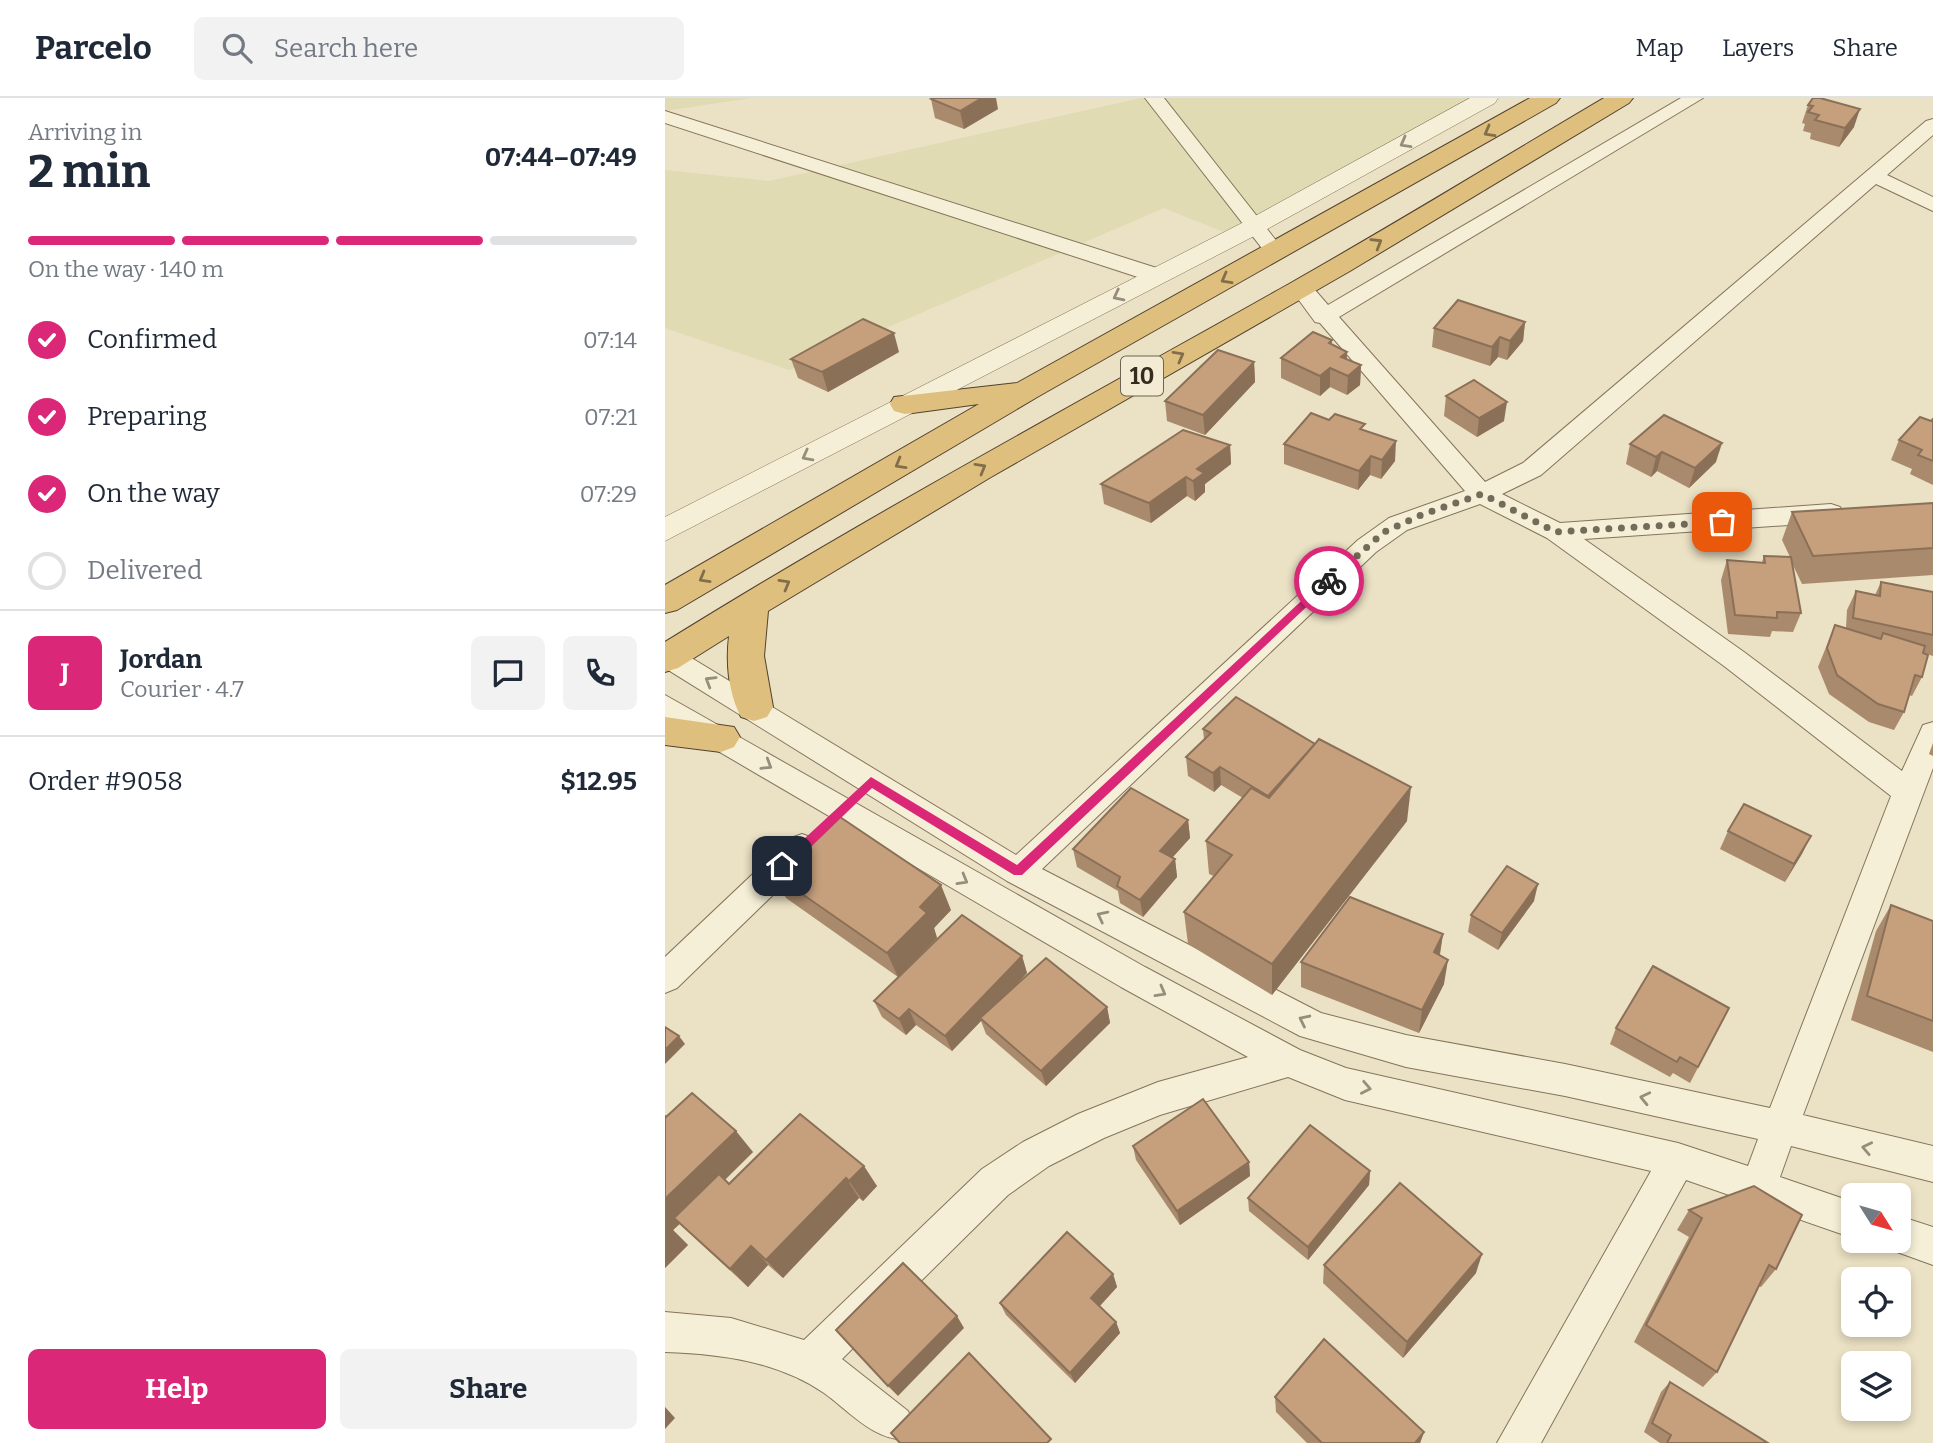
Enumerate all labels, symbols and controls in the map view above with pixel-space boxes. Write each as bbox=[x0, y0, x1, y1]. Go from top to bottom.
search box bbox=[194, 17, 684, 80]
text: Parcelo bbox=[35, 28, 152, 68]
icon: search bbox=[218, 29, 256, 67]
text: Search here bbox=[274, 33, 418, 64]
text: Map bbox=[1636, 34, 1684, 62]
text: Layers bbox=[1722, 34, 1794, 62]
text: Share bbox=[1832, 34, 1898, 62]
text: Arriving in bbox=[28, 118, 142, 146]
one-way arrow bbox=[1483, 123, 1496, 136]
one-way arrow bbox=[1400, 135, 1413, 148]
text: 07:44–07:49 bbox=[485, 142, 637, 173]
text: 2 min bbox=[28, 144, 150, 199]
one-way arrow bbox=[1369, 238, 1382, 251]
text: On the way · 140 m bbox=[28, 255, 224, 283]
one-way arrow bbox=[1221, 271, 1233, 284]
one-way arrow bbox=[1113, 288, 1125, 301]
icon: check bbox=[28, 321, 66, 359]
text: Confirmed bbox=[87, 324, 217, 355]
text: 07:14 bbox=[583, 326, 637, 354]
one-way arrow bbox=[1172, 350, 1184, 364]
road number: 10 bbox=[1121, 356, 1163, 396]
icon: check bbox=[28, 398, 66, 436]
text: Preparing bbox=[87, 401, 207, 432]
text: 07:21 bbox=[584, 403, 637, 431]
one-way arrow bbox=[802, 447, 814, 461]
one-way arrow bbox=[895, 455, 908, 468]
one-way arrow bbox=[974, 464, 987, 477]
icon: check bbox=[28, 475, 66, 513]
text: On the way bbox=[87, 478, 220, 509]
text: 07:29 bbox=[580, 480, 637, 508]
pin bbox=[1692, 492, 1752, 552]
icon: bag bbox=[1703, 503, 1741, 541]
courier bbox=[1294, 546, 1364, 616]
text: Delivered bbox=[87, 555, 202, 586]
icon: bike bbox=[1310, 562, 1348, 600]
one-way arrow bbox=[698, 570, 711, 583]
one-way arrow bbox=[778, 579, 791, 592]
button: chat bbox=[471, 636, 545, 710]
button: phone bbox=[563, 636, 637, 710]
text: Jordan bbox=[120, 644, 202, 675]
text: J bbox=[61, 658, 69, 689]
text: Courier · 4.7 bbox=[120, 675, 244, 703]
one-way arrow bbox=[704, 676, 717, 689]
one-way arrow bbox=[759, 757, 772, 770]
text: Order #9058 bbox=[28, 766, 183, 797]
text: $12.95 bbox=[560, 766, 637, 797]
pin bbox=[752, 836, 812, 896]
icon: home bbox=[763, 847, 801, 885]
one-way arrow bbox=[955, 872, 968, 885]
one-way arrow bbox=[1097, 910, 1109, 924]
one-way arrow bbox=[1153, 984, 1166, 998]
one-way arrow bbox=[1299, 1015, 1311, 1029]
one-way arrow bbox=[1360, 1079, 1372, 1094]
one-way arrow bbox=[1639, 1092, 1651, 1107]
one-way arrow bbox=[1861, 1142, 1873, 1157]
north arrow bbox=[1841, 1183, 1911, 1253]
map controls bbox=[1841, 1183, 1911, 1421]
button: locate bbox=[1841, 1267, 1911, 1337]
button: Help bbox=[28, 1349, 326, 1429]
button: Share bbox=[340, 1349, 637, 1429]
button: layers bbox=[1841, 1351, 1911, 1421]

